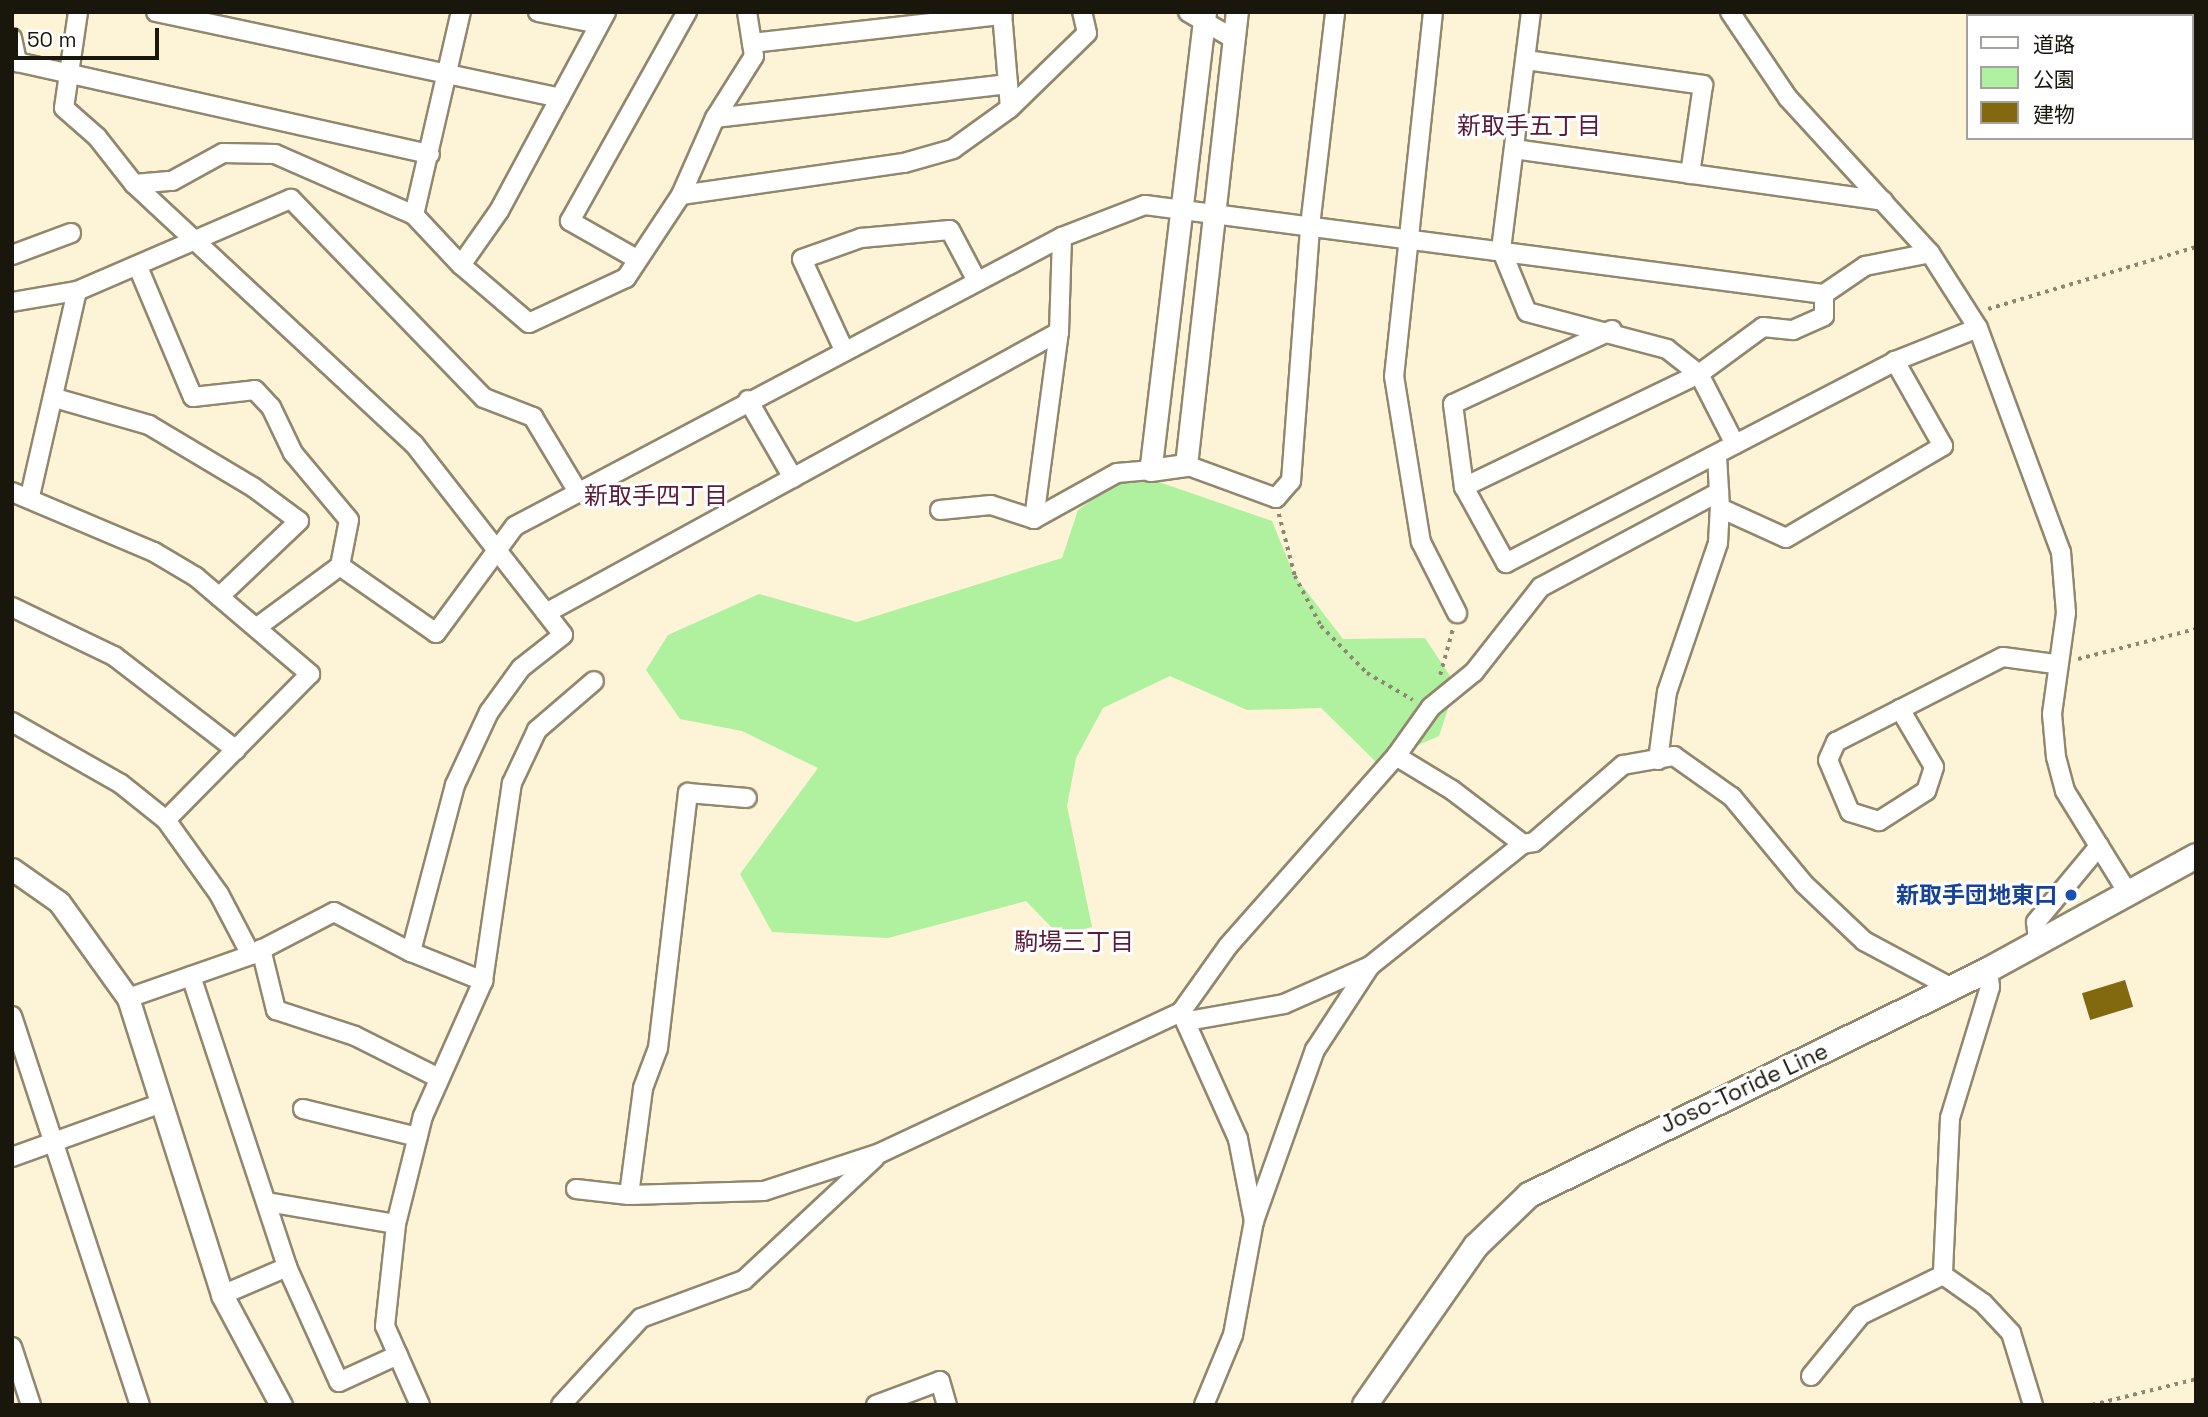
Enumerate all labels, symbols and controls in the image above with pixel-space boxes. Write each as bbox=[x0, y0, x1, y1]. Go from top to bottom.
scale bar bbox=[18, 14, 163, 58]
legend bbox=[1966, 14, 2194, 140]
text: 50 m bbox=[27, 26, 77, 53]
text: 道路 bbox=[2033, 31, 2075, 58]
text: 公園 bbox=[2033, 66, 2075, 93]
text: 建物 bbox=[2033, 101, 2075, 128]
district label: 新取手五丁目 bbox=[1457, 112, 1601, 140]
district label: 新取手四丁目 bbox=[584, 482, 728, 510]
place label: 新取手団地東口 bbox=[1896, 881, 2057, 909]
marker: 新取手団地東口 bbox=[2063, 887, 2079, 903]
district label: 駒場三丁目 bbox=[1014, 928, 1134, 956]
street label: Joso-Toride Line bbox=[1656, 1037, 1832, 1139]

